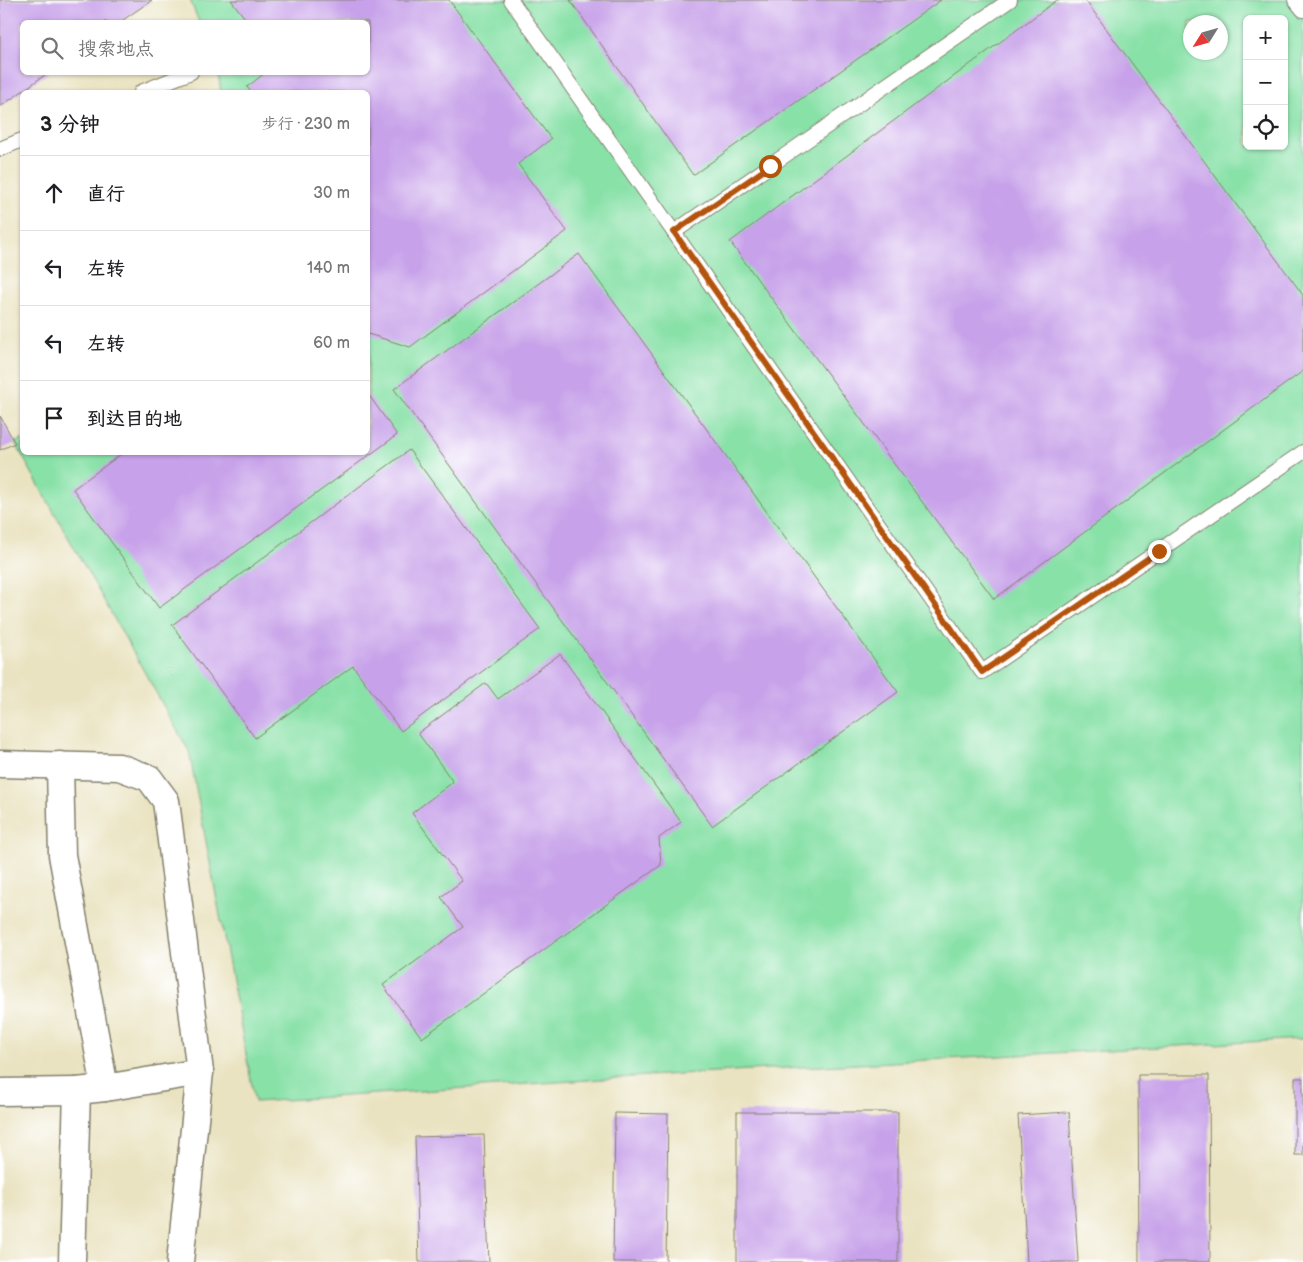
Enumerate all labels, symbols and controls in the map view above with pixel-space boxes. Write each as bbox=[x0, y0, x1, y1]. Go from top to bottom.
north arrow bbox=[1183, 15, 1228, 60]
map controls bbox=[1243, 15, 1288, 150]
button: + bbox=[1243, 15, 1288, 60]
search box bbox=[20, 20, 370, 75]
icon: search bbox=[38, 34, 66, 62]
text: 搜索地点 bbox=[78, 38, 154, 61]
button: − bbox=[1243, 60, 1288, 105]
button: locate bbox=[1243, 105, 1288, 150]
text: 3 分钟 bbox=[40, 112, 100, 137]
text: 步行 · 230 m bbox=[262, 115, 350, 134]
route start bbox=[759, 155, 782, 178]
icon: ahead bbox=[40, 179, 68, 207]
text: 直行 bbox=[87, 183, 125, 206]
text: 30 m bbox=[313, 184, 350, 203]
icon: left bbox=[40, 254, 68, 282]
text: 左转 bbox=[87, 258, 125, 281]
text: 140 m bbox=[307, 259, 350, 278]
icon: left bbox=[40, 329, 68, 357]
text: 左转 bbox=[87, 333, 125, 356]
text: 60 m bbox=[313, 334, 350, 353]
icon: arrive bbox=[40, 404, 68, 432]
text: 到达目的地 bbox=[87, 408, 182, 431]
route end bbox=[1148, 540, 1171, 563]

